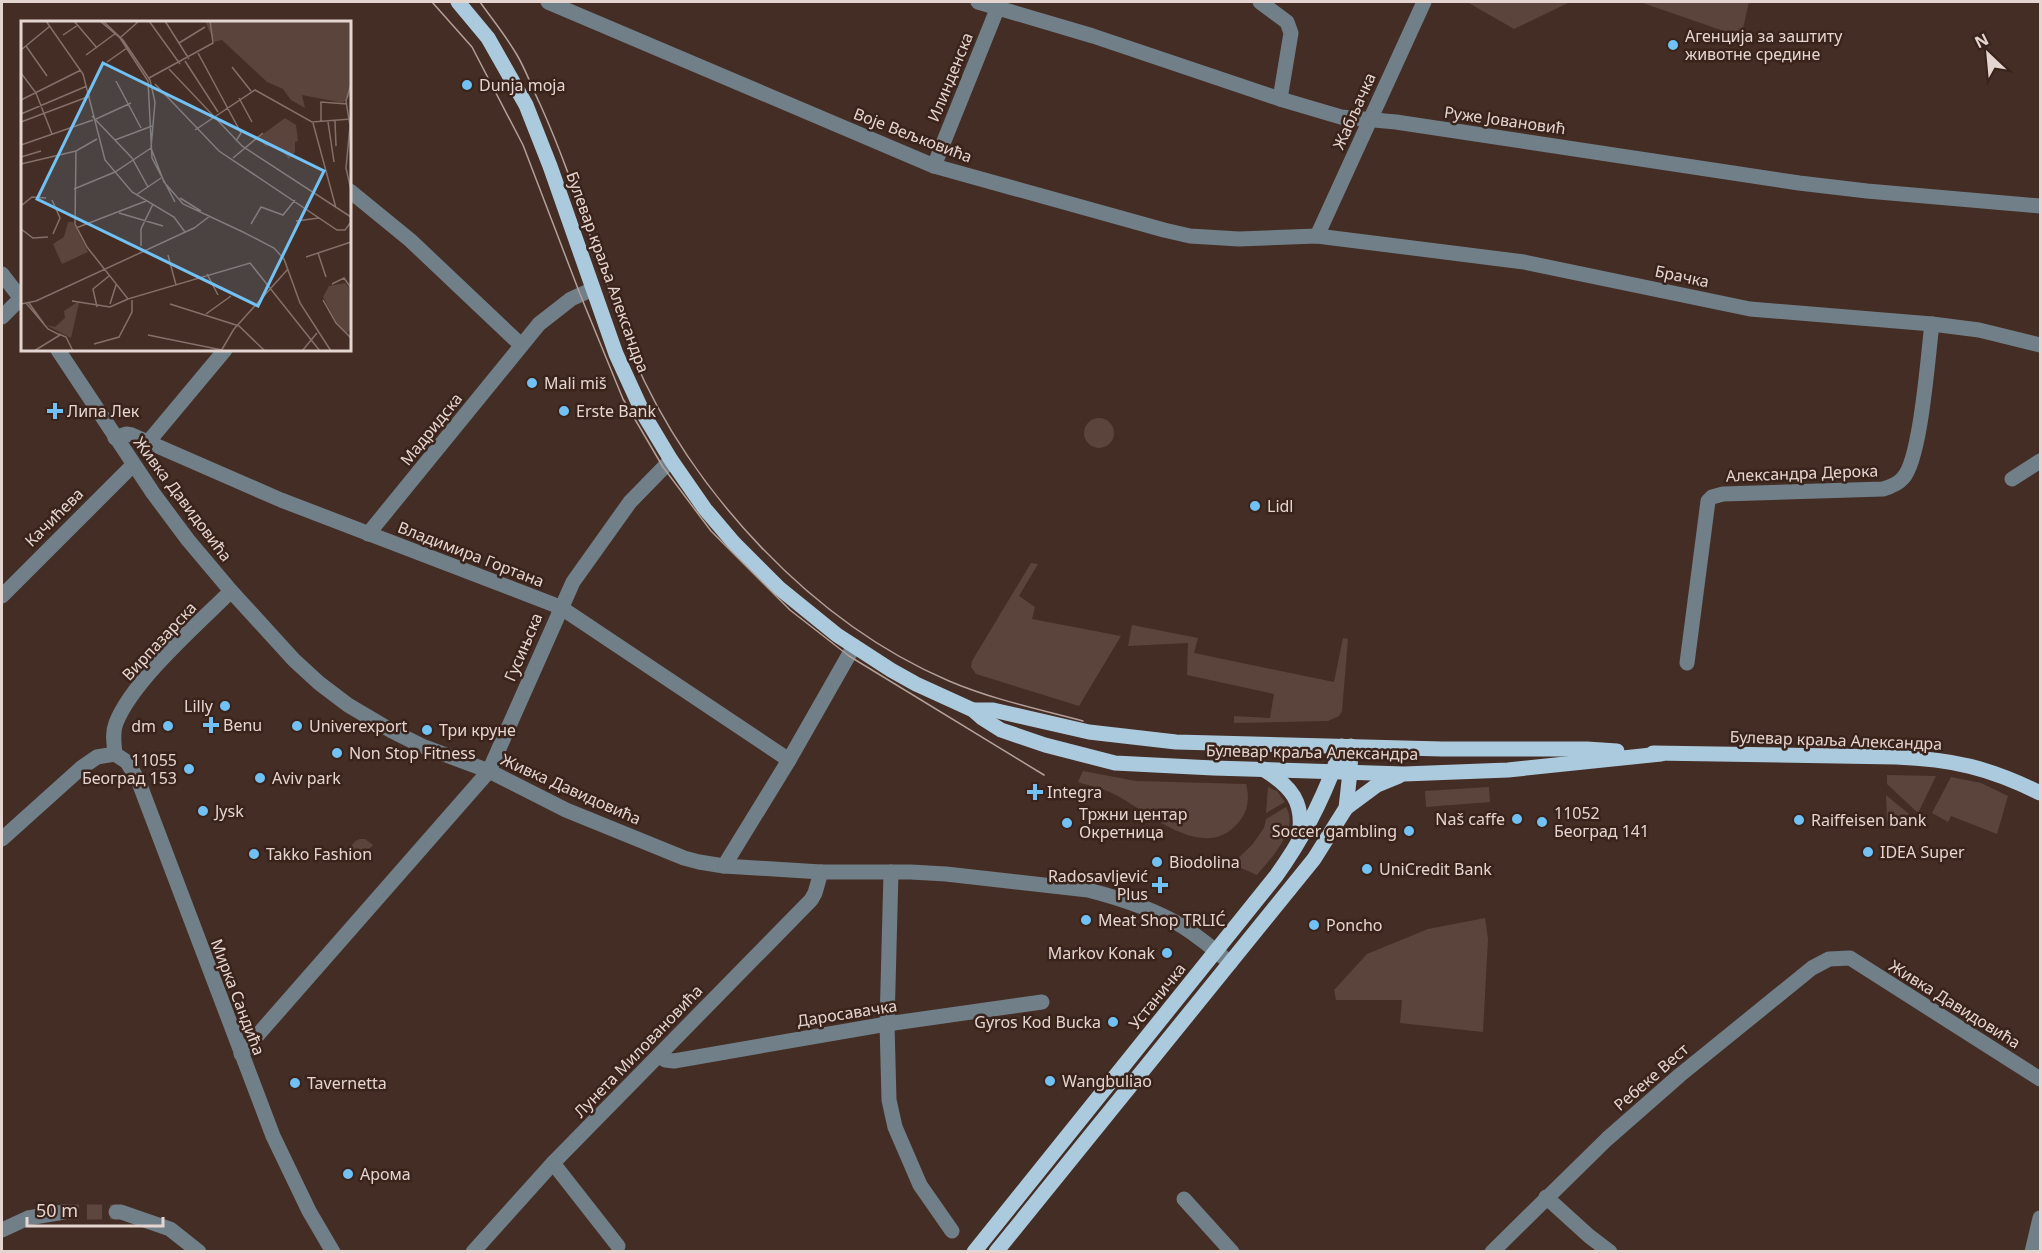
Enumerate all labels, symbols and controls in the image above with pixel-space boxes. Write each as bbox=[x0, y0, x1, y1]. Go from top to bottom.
inset map bbox=[21, 21, 351, 351]
north arrow bbox=[1958, 24, 2018, 84]
place label: Агенција за заштиту животне средине bbox=[1685, 25, 1843, 65]
text: N bbox=[1971, 28, 1992, 53]
street label: Илинденска bbox=[922, 29, 978, 125]
marker: Агенција за заштиту животне средине bbox=[1666, 38, 1680, 52]
street label: Жабљачка bbox=[1327, 69, 1381, 153]
place label: Dunja moja bbox=[479, 74, 565, 96]
marker: Dunja moja bbox=[460, 78, 474, 92]
street label: Руже Јовановић bbox=[1443, 101, 1567, 139]
street label: Воје Вељковића bbox=[851, 102, 975, 168]
street label: Булевар краља Александра bbox=[561, 168, 655, 376]
street label: Брачка bbox=[1653, 260, 1711, 292]
place label: Mali miš bbox=[544, 372, 607, 394]
marker: Mali miš bbox=[525, 376, 539, 390]
street label: Мадридска bbox=[395, 388, 467, 470]
place label: Липа Лек bbox=[67, 400, 140, 422]
place label: Erste Bank bbox=[576, 400, 656, 422]
marker: Липа Лек bbox=[48, 404, 62, 418]
marker: Erste Bank bbox=[557, 404, 571, 418]
street label: Живка Давидовића bbox=[129, 432, 237, 566]
street label: Александра Дерока bbox=[1725, 459, 1879, 487]
street label: Качићева bbox=[20, 483, 88, 551]
place label: Lidl bbox=[1267, 495, 1293, 517]
marker: Lidl bbox=[1248, 499, 1262, 513]
street label: Владимира Гортана bbox=[395, 516, 547, 592]
street label: Вирпазарска bbox=[117, 597, 201, 685]
street label: Гусињска bbox=[499, 609, 547, 685]
place label: Lilly bbox=[184, 695, 214, 717]
marker: Lilly bbox=[218, 699, 232, 713]
place label: Benu bbox=[223, 714, 262, 736]
place label: dm bbox=[131, 715, 156, 737]
place label: Univerexport bbox=[309, 715, 407, 737]
marker: Benu bbox=[204, 718, 218, 732]
marker: dm bbox=[161, 719, 175, 733]
marker: Univerexport bbox=[290, 719, 304, 733]
place label: Три круне bbox=[439, 719, 516, 741]
marker: Три круне bbox=[420, 723, 434, 737]
street label: Булевар краља Александра bbox=[1729, 725, 1943, 755]
street label: Булевар краља Александра bbox=[1206, 739, 1418, 765]
place label: Non Stop Fitness bbox=[349, 742, 476, 764]
marker: Non Stop Fitness bbox=[330, 746, 344, 760]
street label: Живка Давидовића bbox=[497, 748, 645, 830]
place label: 11055 Београд 153 bbox=[82, 749, 177, 789]
marker: 11055 Београд 153 bbox=[182, 762, 196, 776]
place label: Aviv park bbox=[272, 767, 341, 789]
marker: Aviv park bbox=[253, 771, 267, 785]
place label: Integra bbox=[1047, 781, 1102, 803]
marker: Integra bbox=[1028, 785, 1042, 799]
place label: Jysk bbox=[213, 800, 244, 822]
place label: 11052 Београд 141 bbox=[1554, 802, 1649, 842]
place label: Тржни центар Окретница bbox=[1079, 803, 1187, 843]
marker: Jysk bbox=[196, 804, 210, 818]
place label: Naš caffe bbox=[1435, 808, 1505, 830]
place label: Raiffeisen bank bbox=[1811, 809, 1927, 831]
marker: Naš caffe bbox=[1510, 812, 1524, 826]
marker: Raiffeisen bank bbox=[1792, 813, 1806, 827]
marker: 11052 Београд 141 bbox=[1535, 815, 1549, 829]
marker: Тржни центар Окретница bbox=[1060, 816, 1074, 830]
place label: Soccer gambling bbox=[1272, 820, 1397, 842]
marker: Soccer gambling bbox=[1402, 824, 1416, 838]
place label: IDEA Super bbox=[1880, 841, 1965, 863]
place label: Takko Fashion bbox=[266, 843, 372, 865]
marker: IDEA Super bbox=[1861, 845, 1875, 859]
marker: Takko Fashion bbox=[247, 847, 261, 861]
place label: Biodolina bbox=[1169, 851, 1240, 873]
marker: Biodolina bbox=[1150, 855, 1164, 869]
place label: UniCredit Bank bbox=[1379, 858, 1492, 880]
marker: UniCredit Bank bbox=[1360, 862, 1374, 876]
place label: Radosavljević Plus bbox=[1048, 865, 1148, 905]
marker: Radosavljević Plus bbox=[1153, 878, 1167, 892]
place label: Meat Shop TRLIĆ bbox=[1098, 909, 1226, 931]
marker: Meat Shop TRLIĆ bbox=[1079, 913, 1093, 927]
place label: Poncho bbox=[1326, 914, 1383, 936]
marker: Poncho bbox=[1307, 918, 1321, 932]
street label: Мирка Сандића bbox=[206, 936, 270, 1058]
place label: Markov Konak bbox=[1048, 942, 1155, 964]
marker: Markov Konak bbox=[1160, 946, 1174, 960]
street label: Живка Давидовића bbox=[1885, 955, 2025, 1053]
street label: Устаничка bbox=[1123, 958, 1191, 1034]
street label: Лунета Миловановића bbox=[569, 980, 707, 1122]
street label: Даросавачка bbox=[795, 994, 899, 1032]
place label: Gyros Kod Bucka bbox=[974, 1011, 1101, 1033]
marker: Gyros Kod Bucka bbox=[1106, 1015, 1120, 1029]
street label: Ребеке Вест bbox=[1609, 1038, 1694, 1116]
place label: Wangbuliao bbox=[1062, 1070, 1152, 1092]
place label: Tavernetta bbox=[307, 1072, 387, 1094]
marker: Wangbuliao bbox=[1043, 1074, 1057, 1088]
marker: Tavernetta bbox=[288, 1076, 302, 1090]
place label: Арома bbox=[360, 1163, 411, 1185]
marker: Арома bbox=[341, 1167, 355, 1181]
scale bar bbox=[27, 1190, 164, 1228]
text: 50 m bbox=[36, 1198, 78, 1222]

